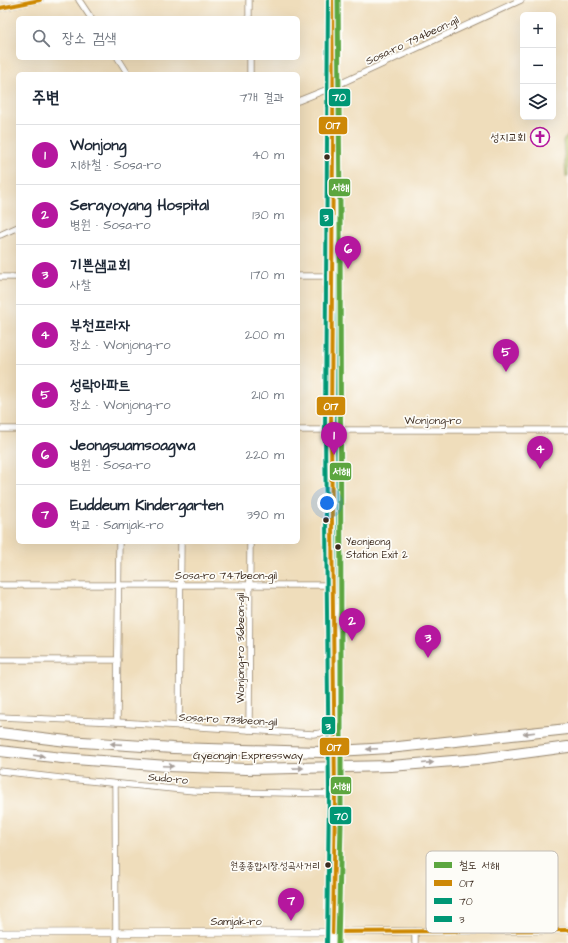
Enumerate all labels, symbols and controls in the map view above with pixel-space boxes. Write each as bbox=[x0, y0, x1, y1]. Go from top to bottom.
street label: Sosa-ro 794beon-gil bbox=[363, 12, 462, 70]
map controls bbox=[520, 12, 556, 120]
button: + bbox=[520, 12, 556, 48]
search box bbox=[16, 16, 300, 60]
icon: search bbox=[30, 27, 52, 49]
text: 장소 검색 bbox=[62, 28, 116, 49]
button: − bbox=[520, 48, 556, 84]
button: layers bbox=[520, 84, 556, 120]
text: 주변 bbox=[32, 86, 59, 110]
line badge: 70 bbox=[328, 88, 351, 107]
text: 7개 결과 bbox=[239, 89, 284, 107]
text: 70 bbox=[331, 90, 346, 105]
line badge: 017 bbox=[318, 116, 348, 135]
text: 017 bbox=[325, 118, 341, 133]
church icon: 성지교회 bbox=[529, 126, 551, 148]
place label: 성지교회 bbox=[491, 130, 526, 145]
text: Wonjong bbox=[70, 135, 126, 156]
text: 1 bbox=[44, 146, 46, 164]
text: 40 m bbox=[252, 146, 284, 164]
unlabelled marker bbox=[322, 152, 332, 162]
text: 지하철 · Sosa-ro bbox=[70, 156, 161, 174]
line badge: 서해 bbox=[328, 178, 351, 197]
text: 서해 bbox=[331, 180, 349, 195]
text: Serayoyang Hospital bbox=[70, 195, 209, 216]
text: 2 bbox=[41, 206, 49, 224]
text: 130 m bbox=[252, 206, 284, 224]
line badge: 3 bbox=[319, 208, 334, 227]
text: 3 bbox=[322, 210, 329, 225]
text: 병원 · Sosa-ro bbox=[70, 216, 151, 234]
pin: 6 bbox=[335, 236, 361, 269]
text: 기쁜샘교회 bbox=[70, 255, 130, 276]
text: 3 bbox=[42, 266, 48, 284]
text: 170 m bbox=[251, 266, 284, 284]
text: 사찰 bbox=[70, 276, 91, 294]
text: 부천프라자 bbox=[70, 315, 130, 336]
text: 4 bbox=[41, 326, 49, 344]
text: 200 m bbox=[245, 326, 284, 344]
text: 장소 · Wonjong-ro bbox=[70, 336, 171, 354]
pin: 5 bbox=[493, 339, 519, 372]
text: 성락아파트 bbox=[70, 375, 130, 396]
text: 5 bbox=[40, 386, 50, 404]
text: 210 m bbox=[251, 386, 284, 404]
text: 장소 · Wonjong-ro bbox=[70, 396, 171, 414]
line badge: 017 bbox=[316, 396, 346, 416]
text: 017 bbox=[323, 399, 339, 414]
street label: Wonjong-ro bbox=[404, 413, 462, 429]
pin: 1 bbox=[321, 422, 347, 455]
text: Jeongsuamsoagwa bbox=[70, 435, 195, 456]
pin: 4 bbox=[527, 436, 553, 469]
text: 6 bbox=[41, 446, 49, 464]
text: 220 m bbox=[246, 446, 284, 464]
text: 병원 · Sosa-ro bbox=[70, 456, 151, 474]
line badge: 서해 bbox=[329, 462, 352, 481]
text: 서해 bbox=[332, 464, 350, 479]
your location bbox=[317, 493, 337, 513]
text: Euddeum Kindergarten bbox=[70, 495, 224, 516]
text: 7 bbox=[41, 506, 49, 524]
text: 390 m bbox=[246, 506, 284, 524]
unlabelled marker bbox=[321, 515, 331, 525]
text: 학교 · Samjak-ro bbox=[70, 516, 164, 534]
place label: Yeonjeong Station Exit 2 bbox=[346, 535, 408, 562]
marker: Yeonjeong Station Exit 2 bbox=[333, 542, 343, 552]
street label: Sosa-ro 747beon-gil bbox=[175, 568, 277, 584]
street label: Wonjong-ro 36beon-gil bbox=[233, 593, 249, 703]
pin: 2 bbox=[339, 608, 365, 641]
pin: 3 bbox=[415, 625, 441, 658]
street label: Sosa-ro 733beon-gil bbox=[178, 709, 278, 731]
line badge: 3 bbox=[321, 716, 336, 735]
text: 3 bbox=[324, 719, 331, 734]
one-way arrow bbox=[523, 730, 535, 736]
line badge: 017 bbox=[319, 737, 350, 756]
text: 017 bbox=[326, 740, 342, 755]
one-way arrow bbox=[110, 741, 122, 748]
one-way arrow bbox=[366, 745, 378, 752]
street label: Gyeongin Expressway bbox=[193, 748, 303, 764]
one-way arrow bbox=[33, 752, 45, 759]
one-way arrow bbox=[422, 760, 434, 766]
one-way arrow bbox=[162, 763, 174, 770]
one-way arrow bbox=[292, 765, 305, 771]
street label: Sudo-ro bbox=[147, 769, 189, 788]
line badge: 서해 bbox=[330, 776, 352, 795]
text: 서해 bbox=[332, 779, 350, 794]
line badge: 70 bbox=[329, 806, 352, 825]
text: 70 bbox=[333, 809, 348, 824]
legend bbox=[426, 851, 558, 933]
text: 철도 서해 bbox=[459, 858, 499, 873]
place label: 원종종합시장.성곡사거리 bbox=[230, 859, 320, 873]
marker: 원종종합시장.성곡사거리 bbox=[323, 860, 333, 870]
text: 017 bbox=[459, 876, 474, 891]
pin: 7 bbox=[278, 888, 304, 921]
text: 70 bbox=[459, 894, 473, 909]
text: 3 bbox=[459, 912, 465, 927]
street label: Samjak-ro bbox=[210, 914, 262, 929]

